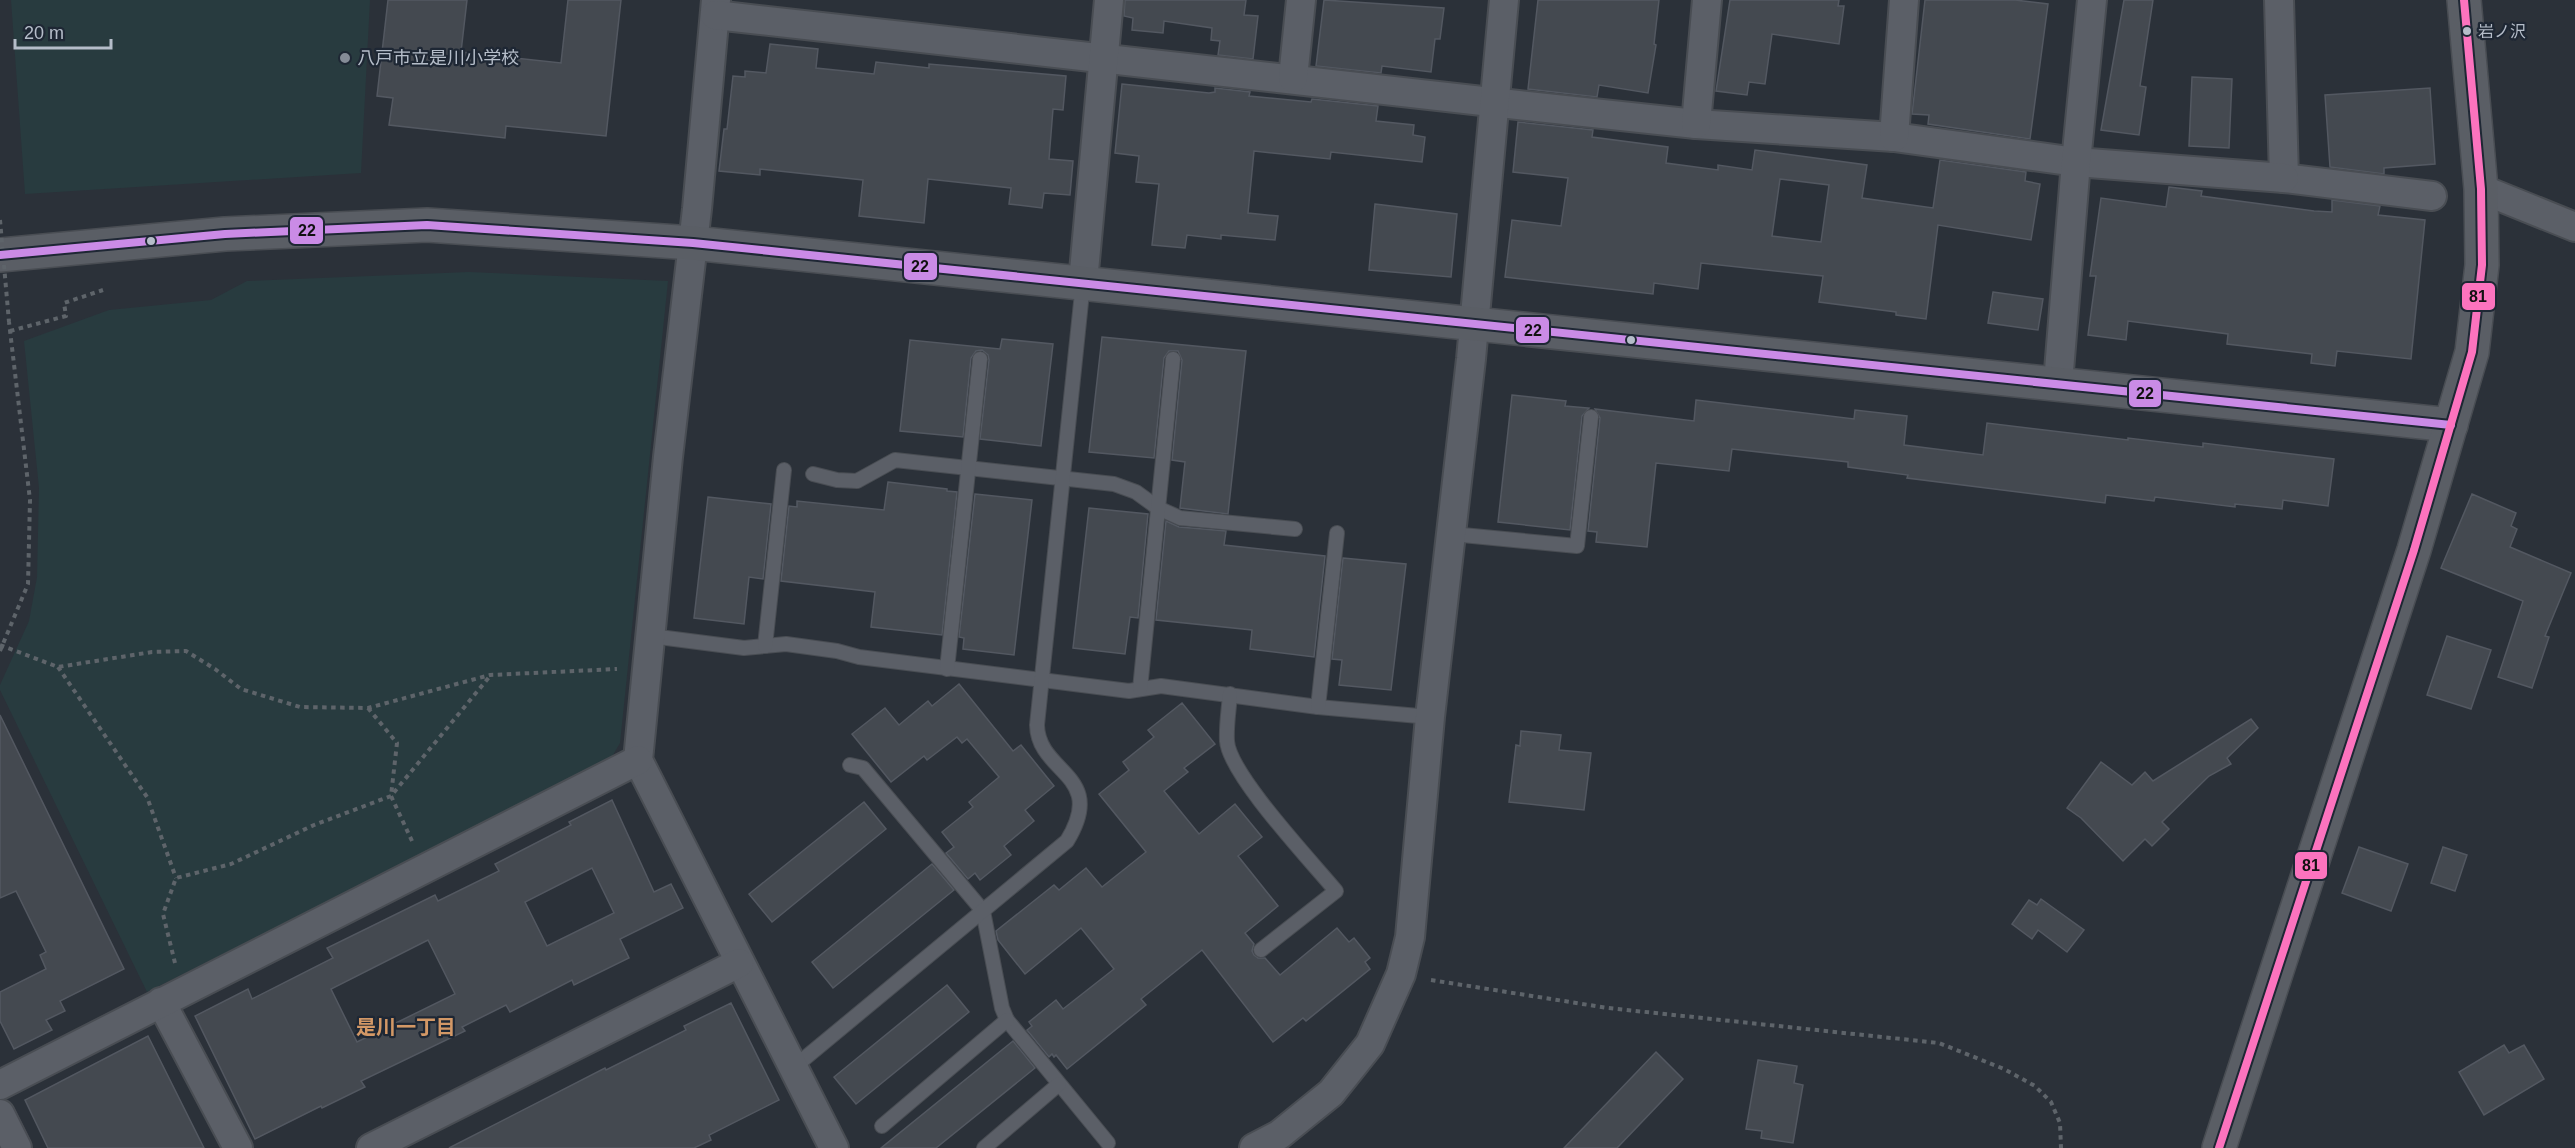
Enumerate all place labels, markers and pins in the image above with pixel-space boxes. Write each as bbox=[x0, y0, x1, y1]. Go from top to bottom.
place label: 岩ノ沢 bbox=[2478, 23, 2526, 40]
marker: 岩ノ沢 bbox=[2461, 25, 2473, 37]
place label: 八戸市立是川小学校 bbox=[357, 48, 519, 68]
marker: 八戸市立是川小学校 bbox=[338, 51, 352, 65]
unlabelled marker bbox=[145, 235, 157, 247]
unlabelled marker bbox=[1625, 334, 1637, 346]

